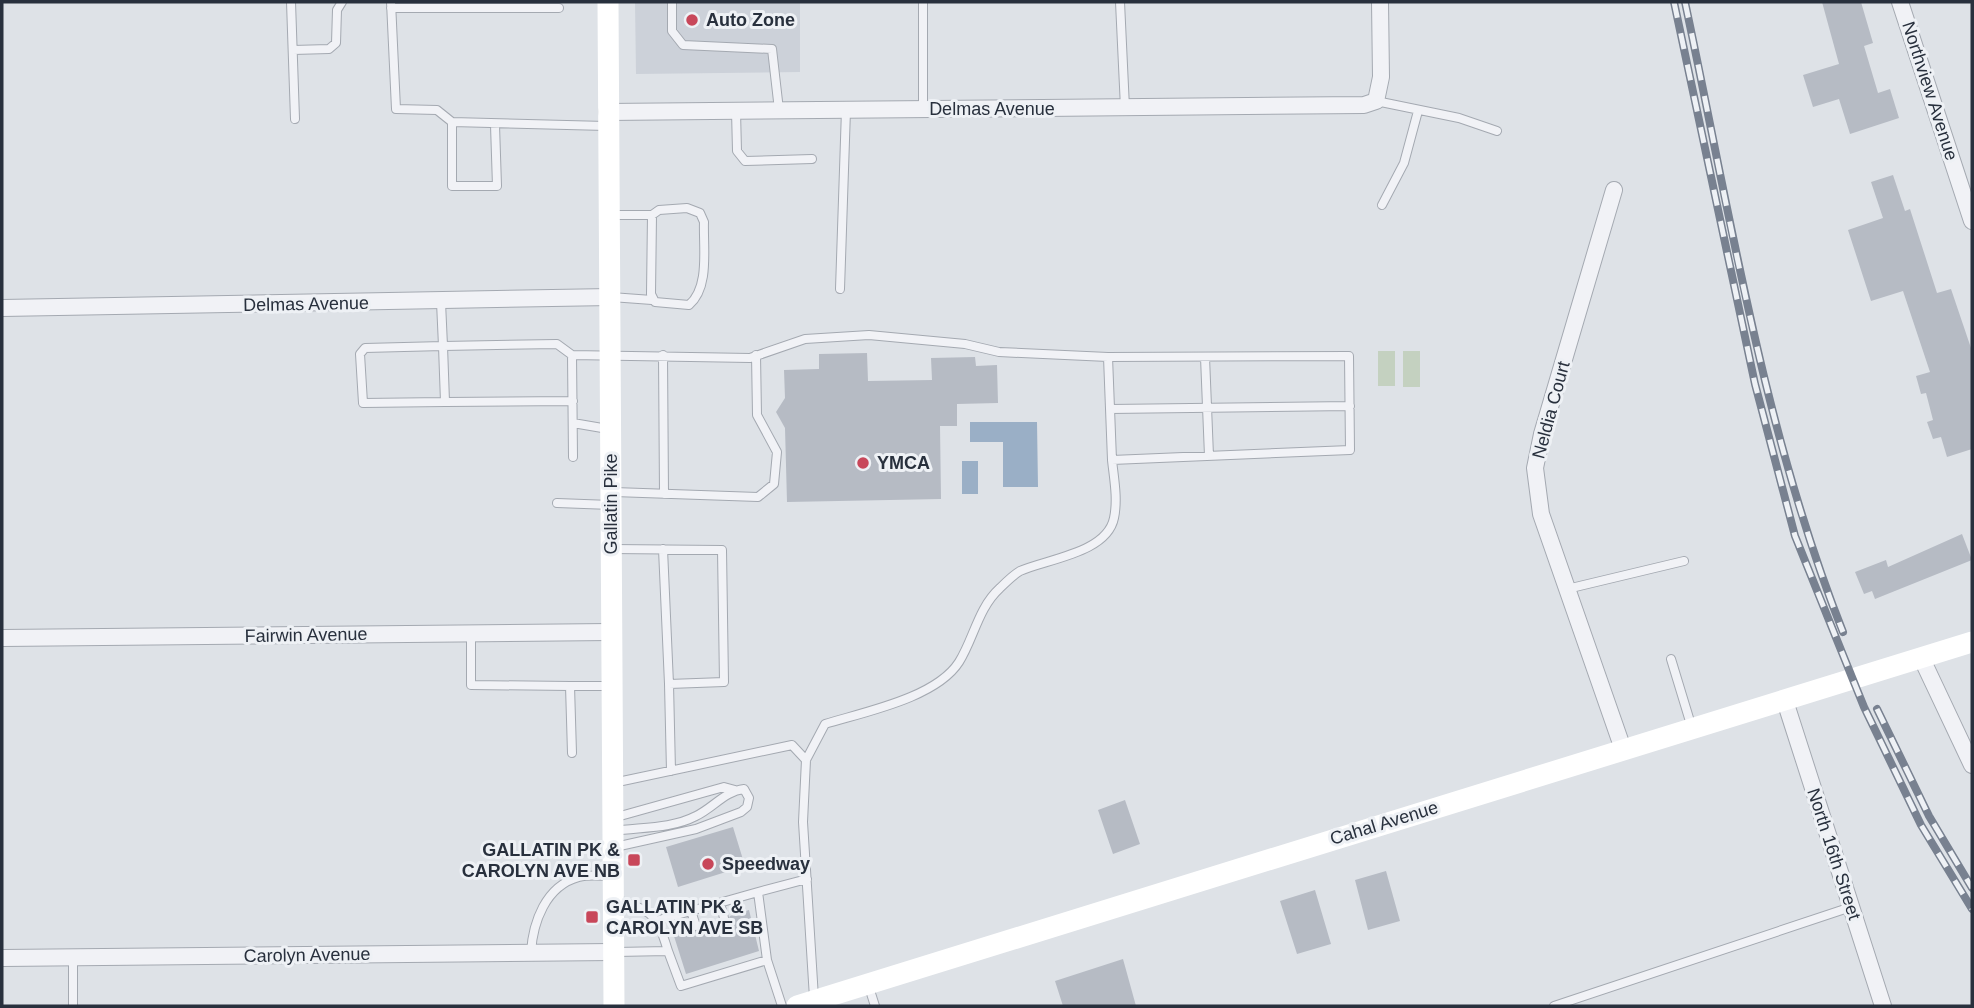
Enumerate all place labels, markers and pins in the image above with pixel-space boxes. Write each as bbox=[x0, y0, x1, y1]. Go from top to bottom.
place label: Auto Zone bbox=[706, 10, 795, 30]
marker: Auto Zone bbox=[684, 12, 700, 28]
place label: YMCA bbox=[877, 453, 930, 473]
marker: YMCA bbox=[855, 455, 871, 471]
place label: GALLATIN PK & CAROLYN AVE NB bbox=[462, 840, 620, 881]
marker: GALLATIN PK & CAROLYN AVE NB bbox=[626, 852, 642, 868]
place label: Speedway bbox=[722, 854, 810, 874]
marker: Speedway bbox=[700, 856, 716, 872]
place label: GALLATIN PK & CAROLYN AVE SB bbox=[606, 897, 763, 938]
marker: GALLATIN PK & CAROLYN AVE SB bbox=[584, 909, 600, 925]

